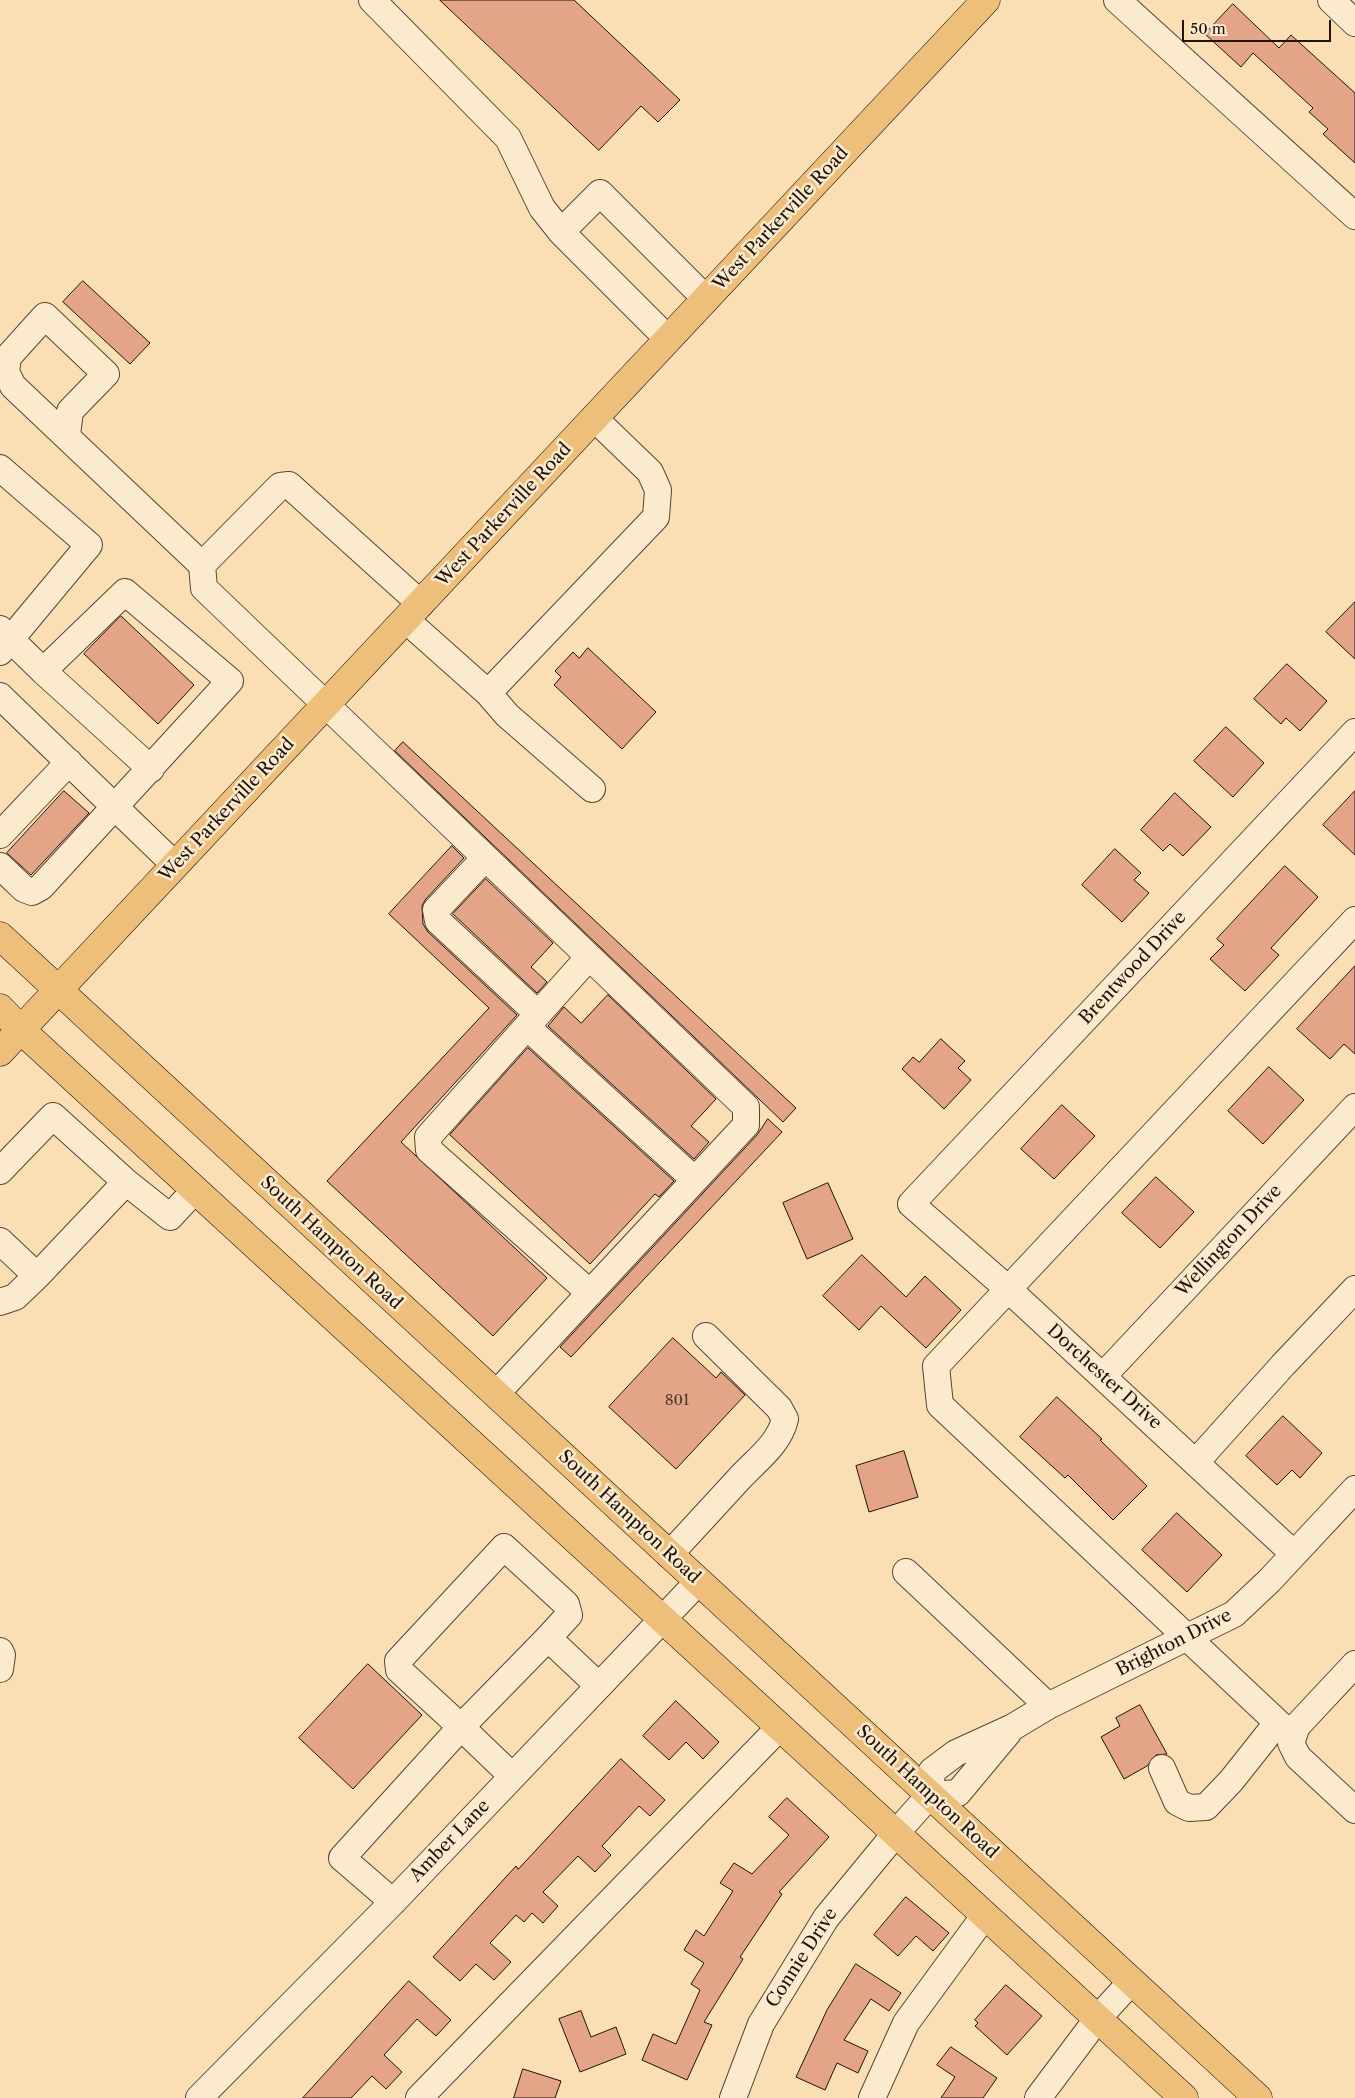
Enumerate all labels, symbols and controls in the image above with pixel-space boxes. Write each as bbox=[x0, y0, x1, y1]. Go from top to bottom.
scale bar bbox=[1185, 10, 1334, 42]
text: 50 m bbox=[1190, 19, 1226, 38]
street label: West Parkerville Road bbox=[709, 143, 853, 295]
street label: West Parkerville Road bbox=[432, 439, 576, 591]
street label: West Parkerville Road bbox=[155, 734, 299, 886]
street label: Brentwood Drive bbox=[1075, 907, 1191, 1029]
street label: South Hampton Road bbox=[256, 1172, 406, 1314]
street label: Wellington Drive bbox=[1172, 1180, 1286, 1302]
street label: Dorchester Drive bbox=[1042, 1320, 1166, 1434]
house number: 801 bbox=[665, 1392, 689, 1410]
street label: South Hampton Road bbox=[554, 1446, 704, 1588]
street label: Brighton Drive bbox=[1113, 1605, 1235, 1681]
street label: South Hampton Road bbox=[852, 1721, 1002, 1863]
street label: Amber Lane bbox=[405, 1795, 495, 1887]
street label: Connie Drive bbox=[762, 1904, 842, 2012]

